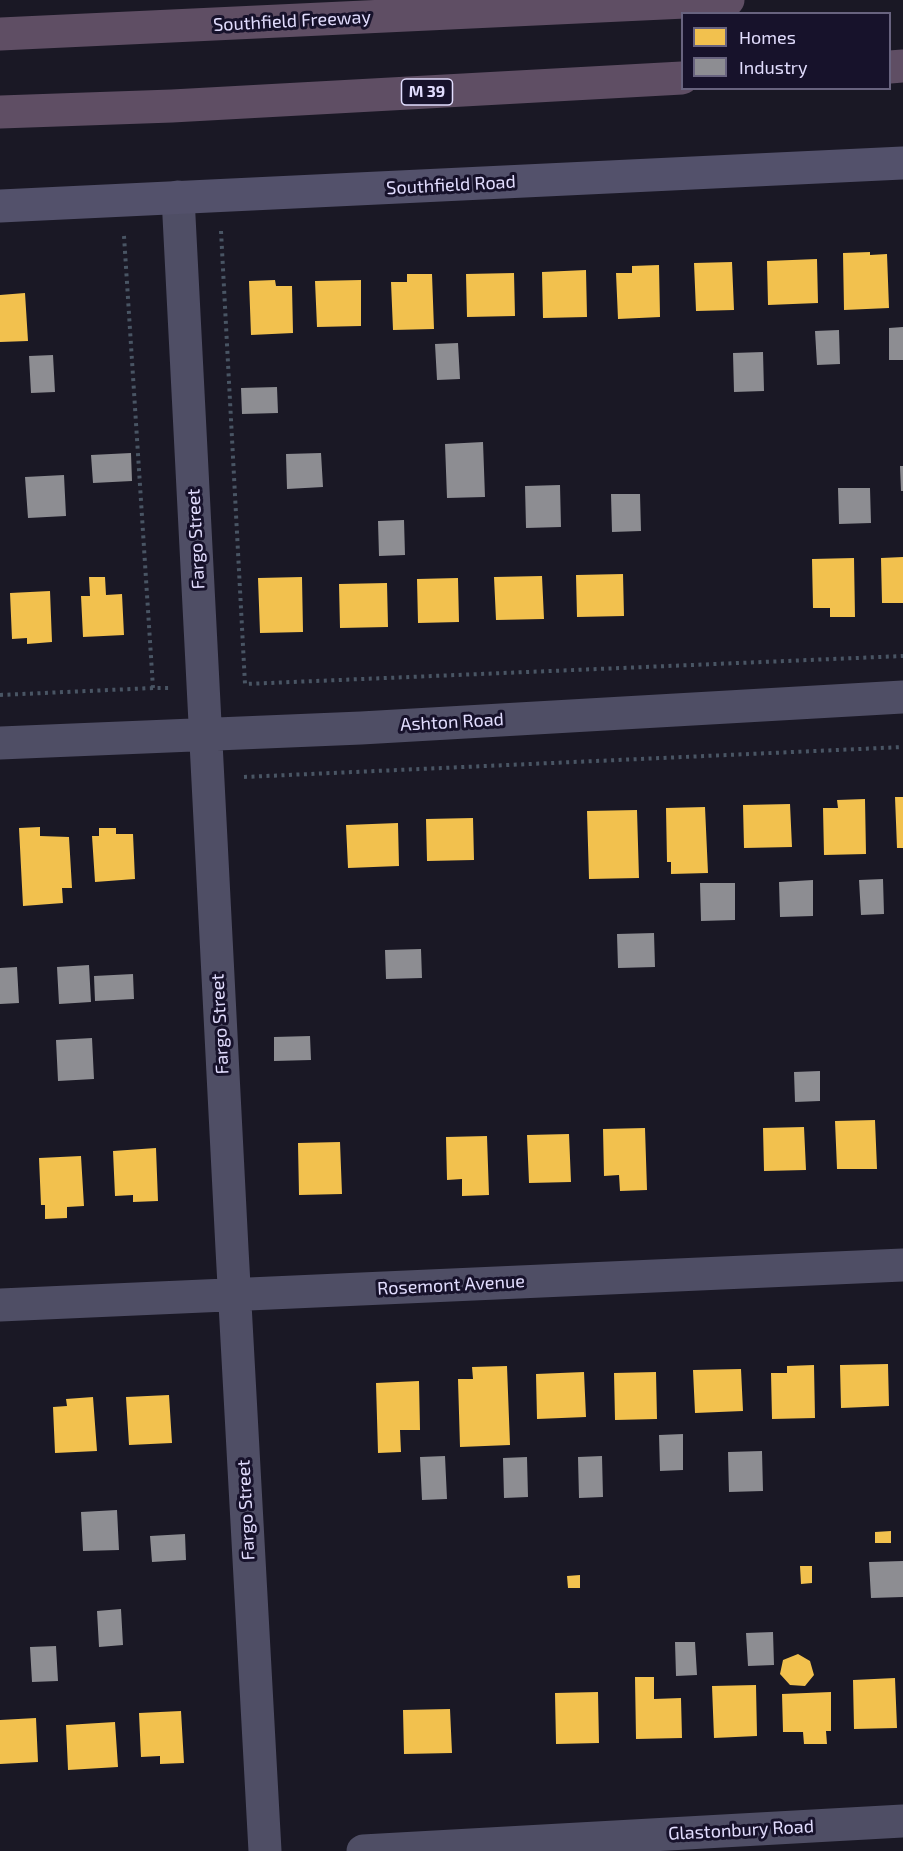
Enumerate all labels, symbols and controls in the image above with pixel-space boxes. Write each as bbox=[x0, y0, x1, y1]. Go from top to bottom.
street label: Southfield Freeway bbox=[213, 6, 371, 36]
legend bbox=[681, 12, 891, 90]
text: Homes bbox=[739, 26, 796, 48]
text: Industry bbox=[739, 56, 808, 78]
road number: M 39 bbox=[402, 79, 452, 105]
street label: Southfield Road bbox=[386, 171, 516, 199]
street label: Fargo Street bbox=[183, 488, 209, 590]
street label: Ashton Road bbox=[400, 708, 504, 736]
street label: Fargo Street bbox=[207, 973, 233, 1075]
street label: Rosemont Avenue bbox=[377, 1270, 525, 1300]
street label: Fargo Street bbox=[233, 1459, 259, 1561]
street label: Glastonbury Road bbox=[668, 1815, 814, 1845]

